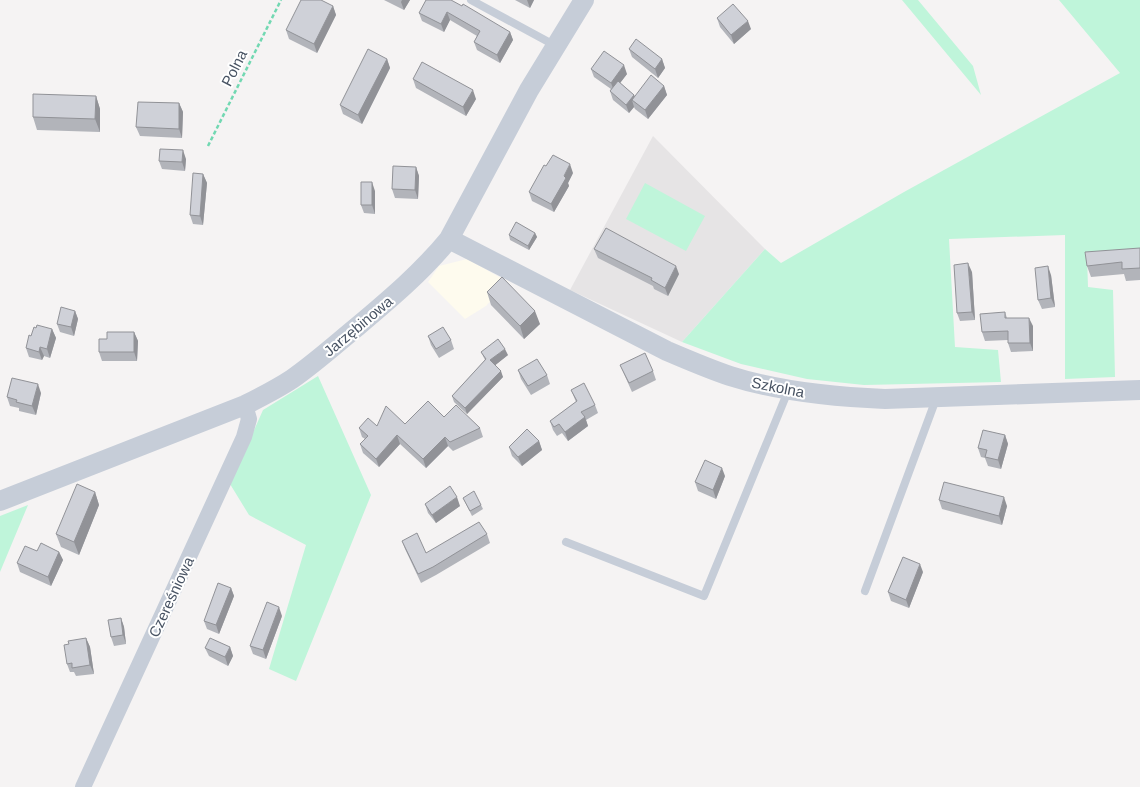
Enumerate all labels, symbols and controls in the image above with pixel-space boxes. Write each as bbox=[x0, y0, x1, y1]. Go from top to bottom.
street label: Polna bbox=[218, 46, 251, 89]
street label: Jarzębinowa bbox=[320, 292, 396, 360]
street label: Szkolna bbox=[750, 374, 806, 401]
street label: Czereśniowa bbox=[145, 554, 197, 640]

